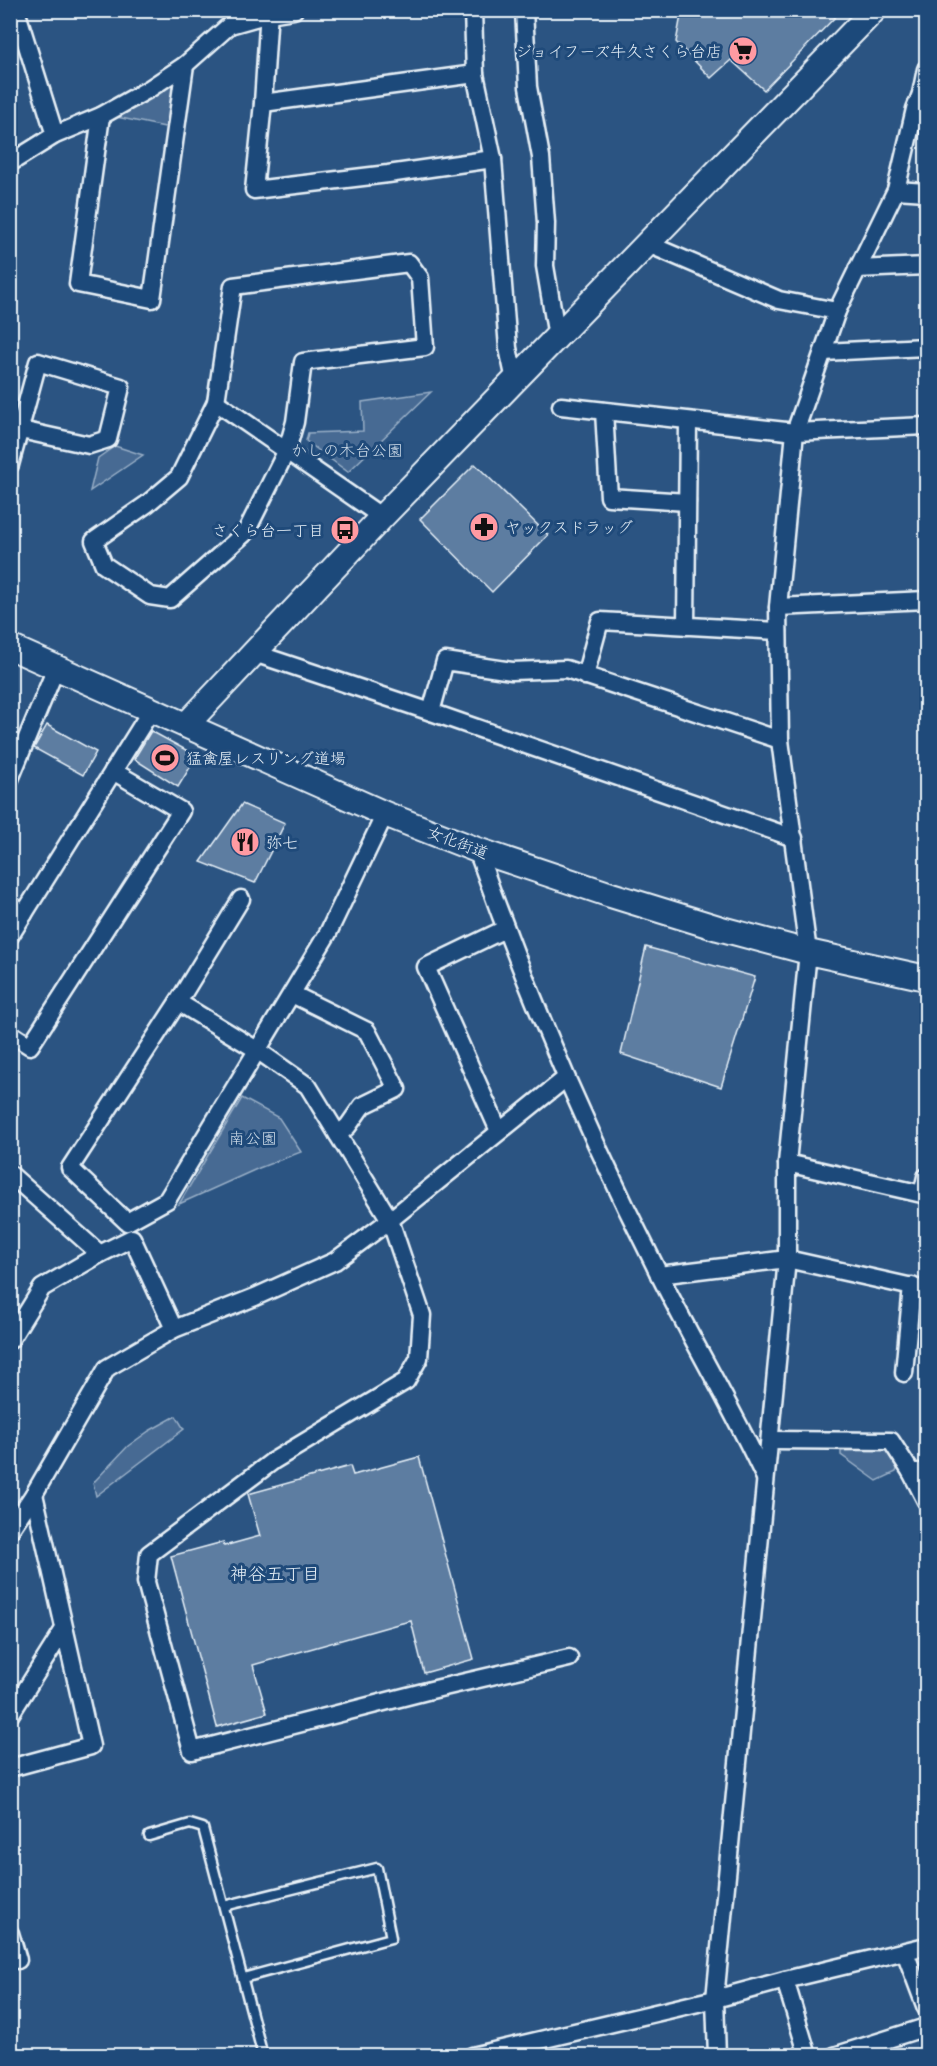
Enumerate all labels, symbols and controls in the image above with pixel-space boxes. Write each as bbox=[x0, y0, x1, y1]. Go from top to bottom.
supermarket icon: ジョイフーズ牛久さくら台店 bbox=[727, 35, 759, 67]
place label: ジョイフーズ牛久さくら台店 bbox=[516, 40, 722, 62]
park label: かしの木台公園 bbox=[291, 439, 403, 461]
pharmacy icon: ヤックスドラッグ bbox=[468, 511, 500, 543]
bus stop icon: さくら台一丁目 bbox=[329, 514, 361, 546]
place label: ヤックスドラッグ bbox=[505, 516, 633, 538]
place label: さくら台一丁目 bbox=[212, 519, 324, 541]
sports icon: 猛禽屋レスリング道場 bbox=[149, 742, 181, 774]
place label: 猛禽屋レスリング道場 bbox=[186, 747, 346, 769]
street label: 女化街道 bbox=[424, 820, 492, 864]
restaurant icon: 弥七 bbox=[229, 826, 261, 858]
place label: 弥七 bbox=[266, 831, 298, 853]
park label: 南公園 bbox=[229, 1127, 277, 1149]
district label: 神谷五丁目 bbox=[230, 1561, 320, 1586]

